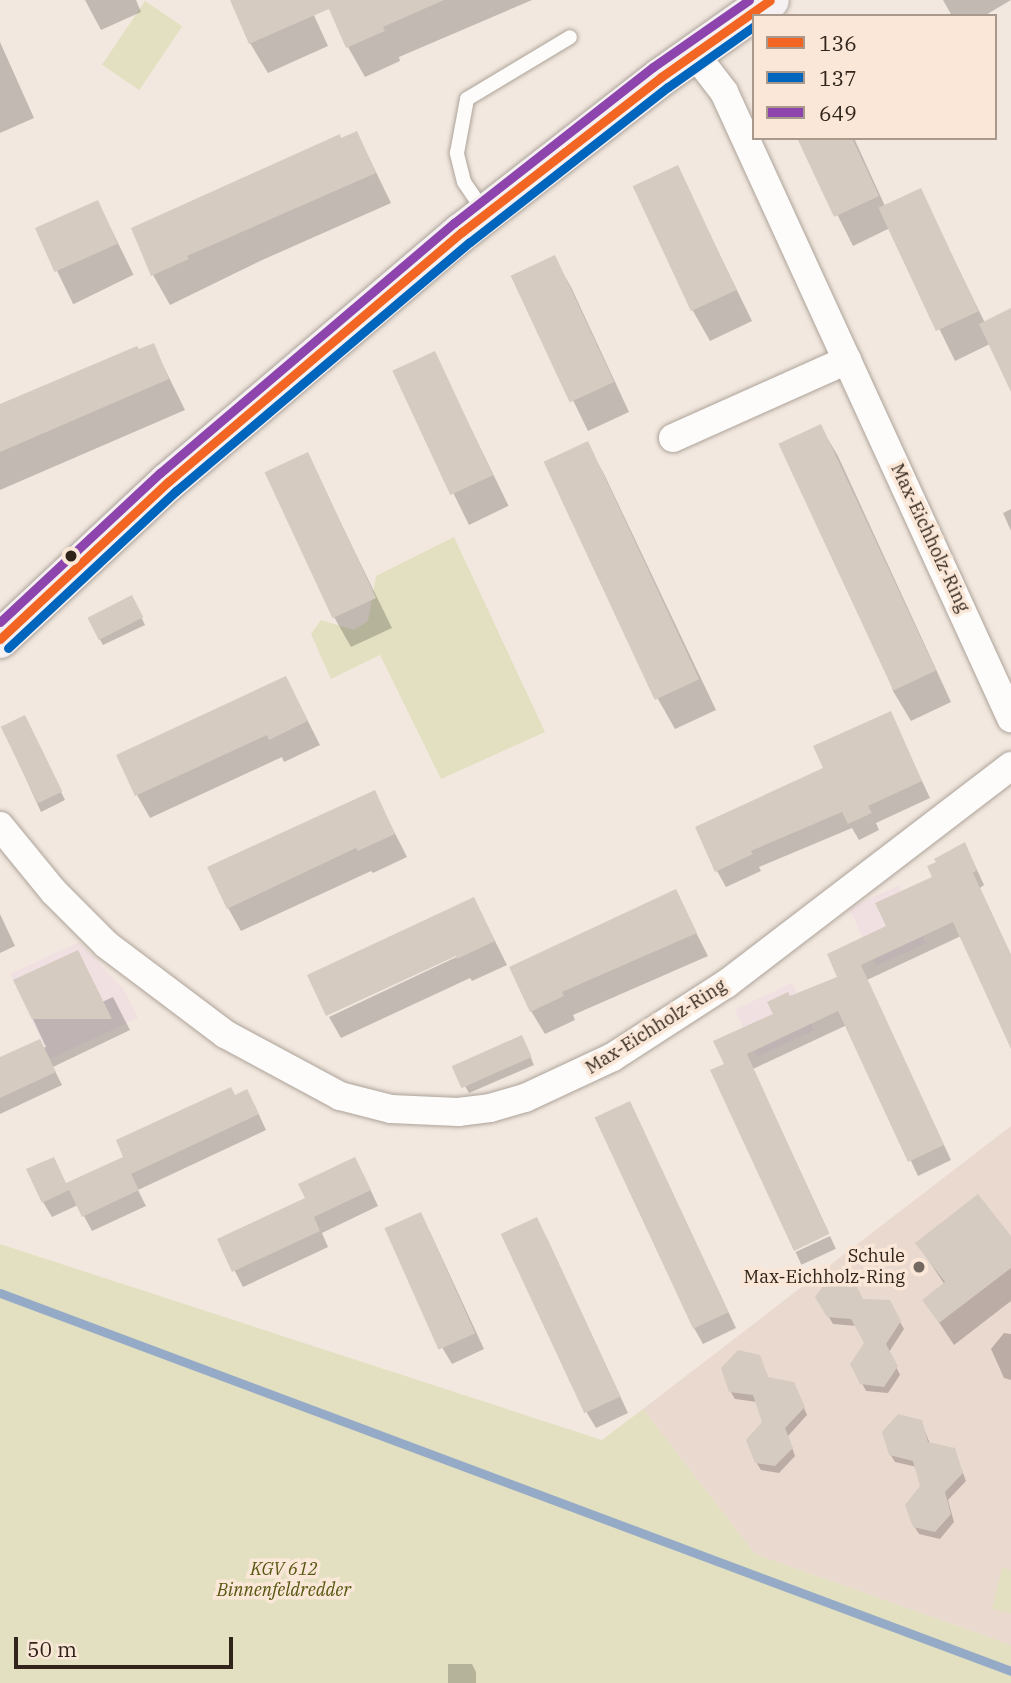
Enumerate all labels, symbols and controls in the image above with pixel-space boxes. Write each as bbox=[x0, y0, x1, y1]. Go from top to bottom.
legend bbox=[752, 14, 997, 140]
text: 136 bbox=[819, 29, 857, 57]
text: 137 bbox=[819, 64, 857, 92]
text: 649 bbox=[819, 99, 857, 127]
street label: Max-Eichholz-Ring bbox=[886, 460, 974, 616]
unlabelled marker bbox=[64, 549, 78, 563]
street label: Max-Eichholz-Ring bbox=[582, 975, 730, 1079]
place label: Schule Max-Eichholz-Ring bbox=[744, 1246, 905, 1288]
marker: Schule Max-Eichholz-Ring bbox=[911, 1259, 927, 1275]
park label: KGV 612 Binnenfeldredder bbox=[217, 1559, 351, 1602]
scale bar bbox=[18, 1624, 236, 1668]
text: 50 m bbox=[27, 1635, 77, 1663]

